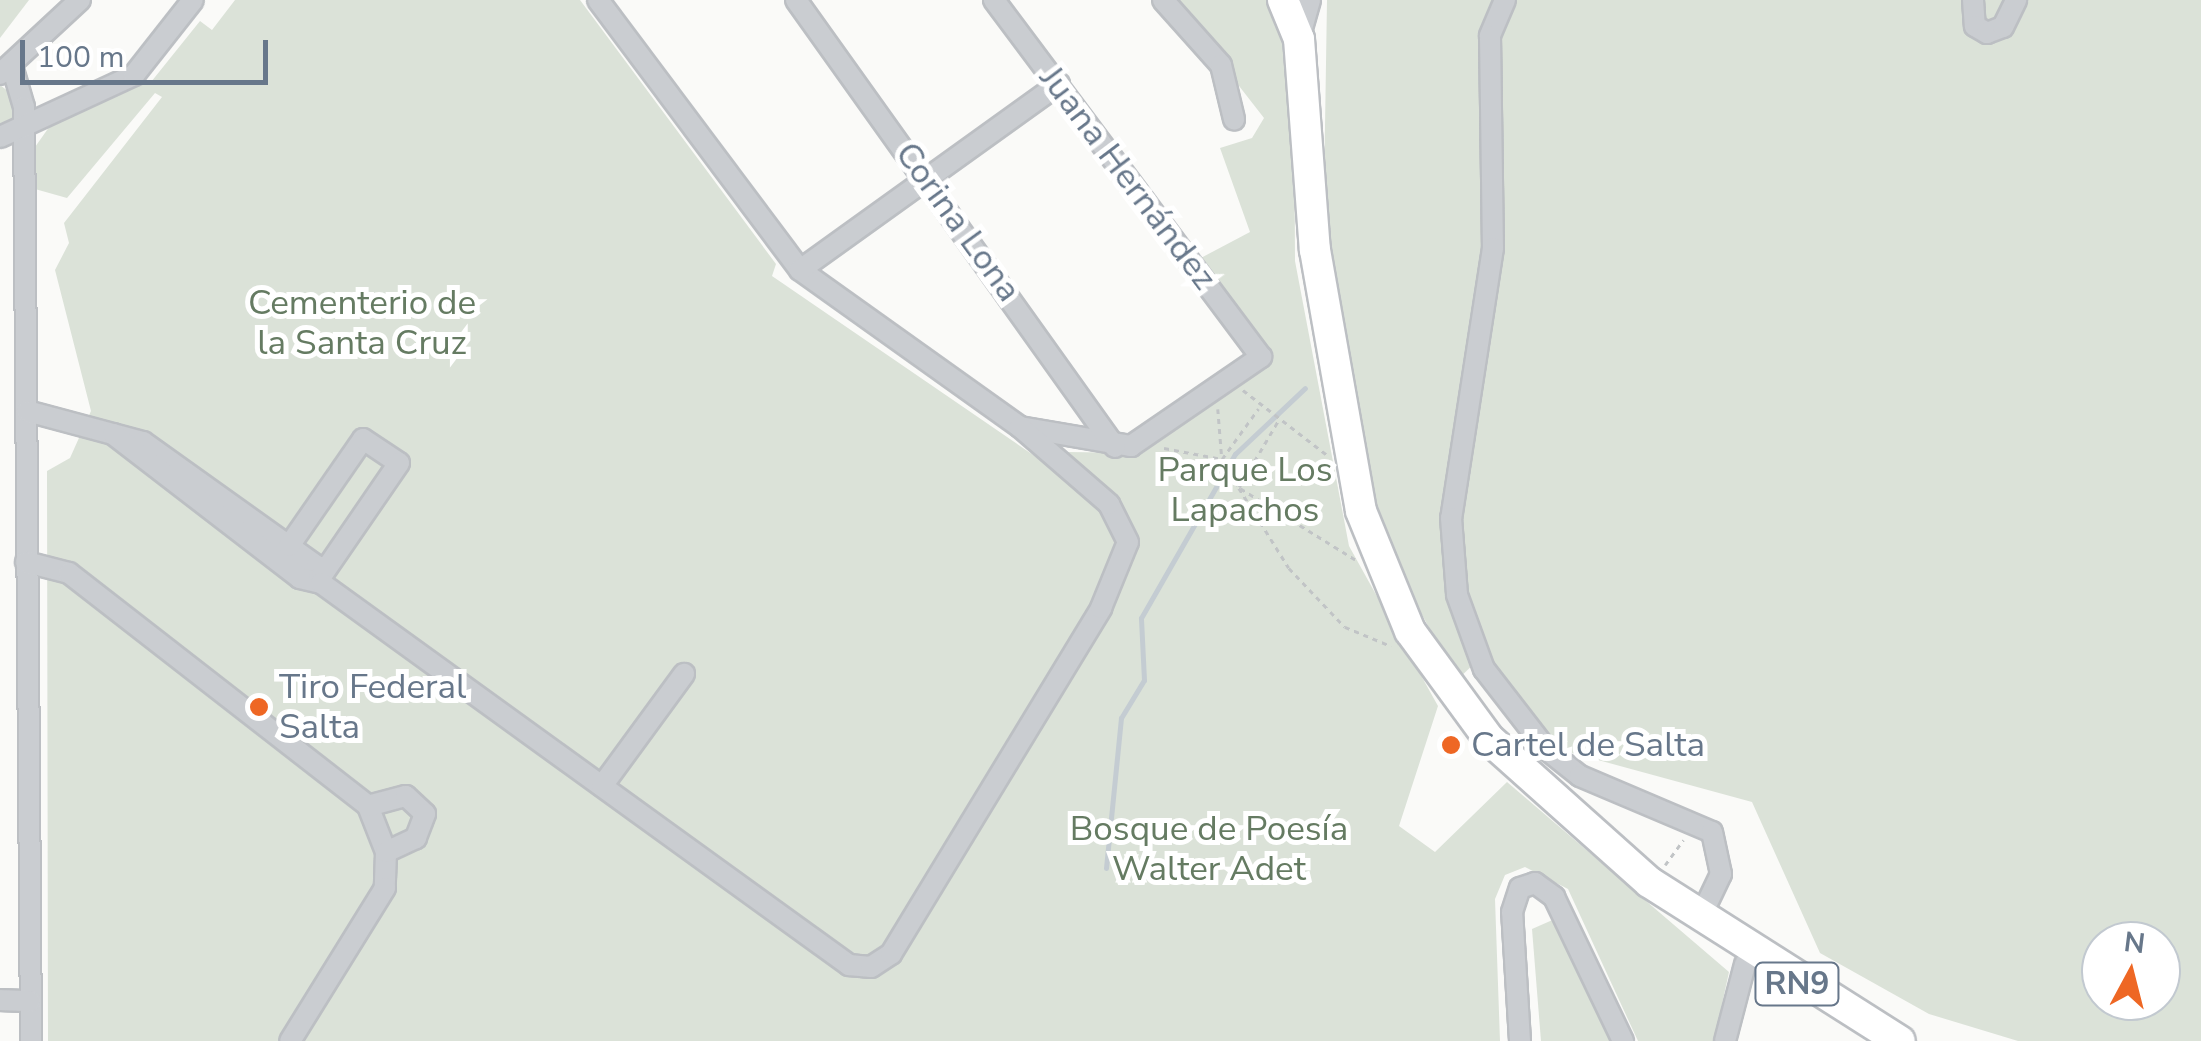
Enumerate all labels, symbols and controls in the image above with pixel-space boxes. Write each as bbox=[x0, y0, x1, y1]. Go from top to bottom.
scale bar bbox=[25, 20, 272, 82]
text: 100 m bbox=[37, 37, 124, 78]
street label: Juana Hernández bbox=[1031, 58, 1225, 298]
street label: Corina Lona bbox=[886, 134, 1030, 310]
park label: Cementerio de la Santa Cruz bbox=[248, 282, 476, 364]
park label: Parque Los Lapachos bbox=[1158, 449, 1332, 531]
place label: Tiro Federal Salta bbox=[279, 666, 466, 748]
marker: Tiro Federal Salta bbox=[248, 696, 270, 718]
place label: Cartel de Salta bbox=[1471, 724, 1705, 766]
marker: Cartel de Salta bbox=[1440, 734, 1462, 756]
park label: Bosque de Poesía Walter Adet bbox=[1070, 808, 1348, 890]
north arrow bbox=[2081, 921, 2181, 1021]
text: N bbox=[2122, 923, 2147, 963]
road number: RN9 bbox=[1752, 957, 1842, 1011]

